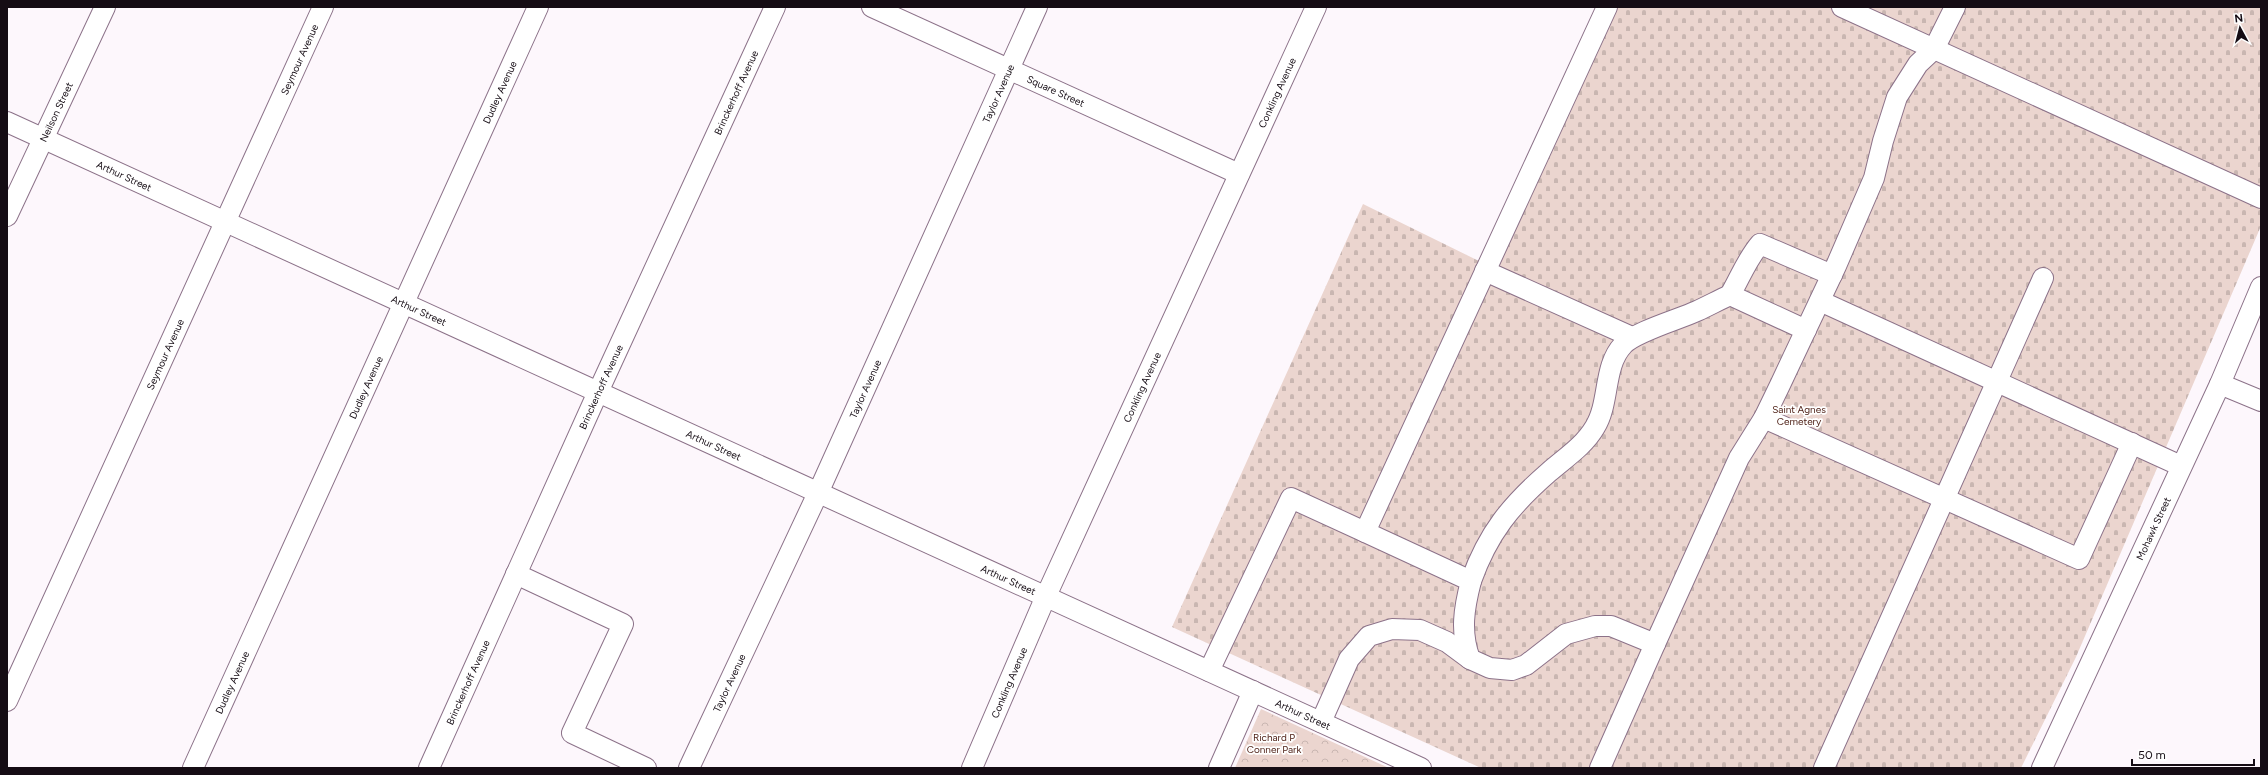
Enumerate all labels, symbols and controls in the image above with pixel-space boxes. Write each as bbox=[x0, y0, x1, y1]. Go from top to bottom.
north arrow bbox=[2220, 8, 2260, 48]
text: N bbox=[2234, 12, 2244, 26]
street label: Seymour Avenue bbox=[278, 22, 322, 97]
street label: Brinckerhoff Avenue bbox=[711, 48, 761, 137]
street label: Conkling Avenue bbox=[1255, 55, 1299, 130]
street label: Dudley Avenue bbox=[480, 58, 520, 126]
street label: Taylor Avenue bbox=[980, 62, 1018, 125]
street label: Square Street bbox=[1025, 72, 1087, 110]
street label: Neilson Street bbox=[37, 80, 76, 144]
street label: Arthur Street bbox=[95, 158, 154, 194]
street label: Arthur Street bbox=[389, 293, 449, 329]
street label: Seymour Avenue bbox=[144, 317, 187, 392]
street label: Brinckerhoff Avenue bbox=[576, 342, 626, 431]
street label: Conkling Avenue bbox=[1120, 350, 1164, 425]
street label: Dudley Avenue bbox=[346, 354, 386, 421]
street label: Taylor Avenue bbox=[847, 357, 884, 420]
park label: Saint Agnes Cemetery bbox=[1772, 403, 1826, 428]
street label: Arthur Street bbox=[684, 427, 743, 464]
street label: Mohawk Street bbox=[2133, 495, 2174, 562]
street label: Arthur Street bbox=[979, 562, 1038, 598]
street label: Brinckerhoff Avenue bbox=[443, 638, 493, 727]
street label: Conkling Avenue bbox=[988, 645, 1030, 720]
street label: Dudley Avenue bbox=[212, 649, 252, 716]
street label: Taylor Avenue bbox=[710, 651, 749, 714]
street label: Arthur Street bbox=[1273, 696, 1333, 733]
park label: Richard P Conner Park bbox=[1247, 731, 1301, 756]
scale bar bbox=[2132, 741, 2254, 767]
text: 50 m bbox=[2138, 748, 2166, 762]

